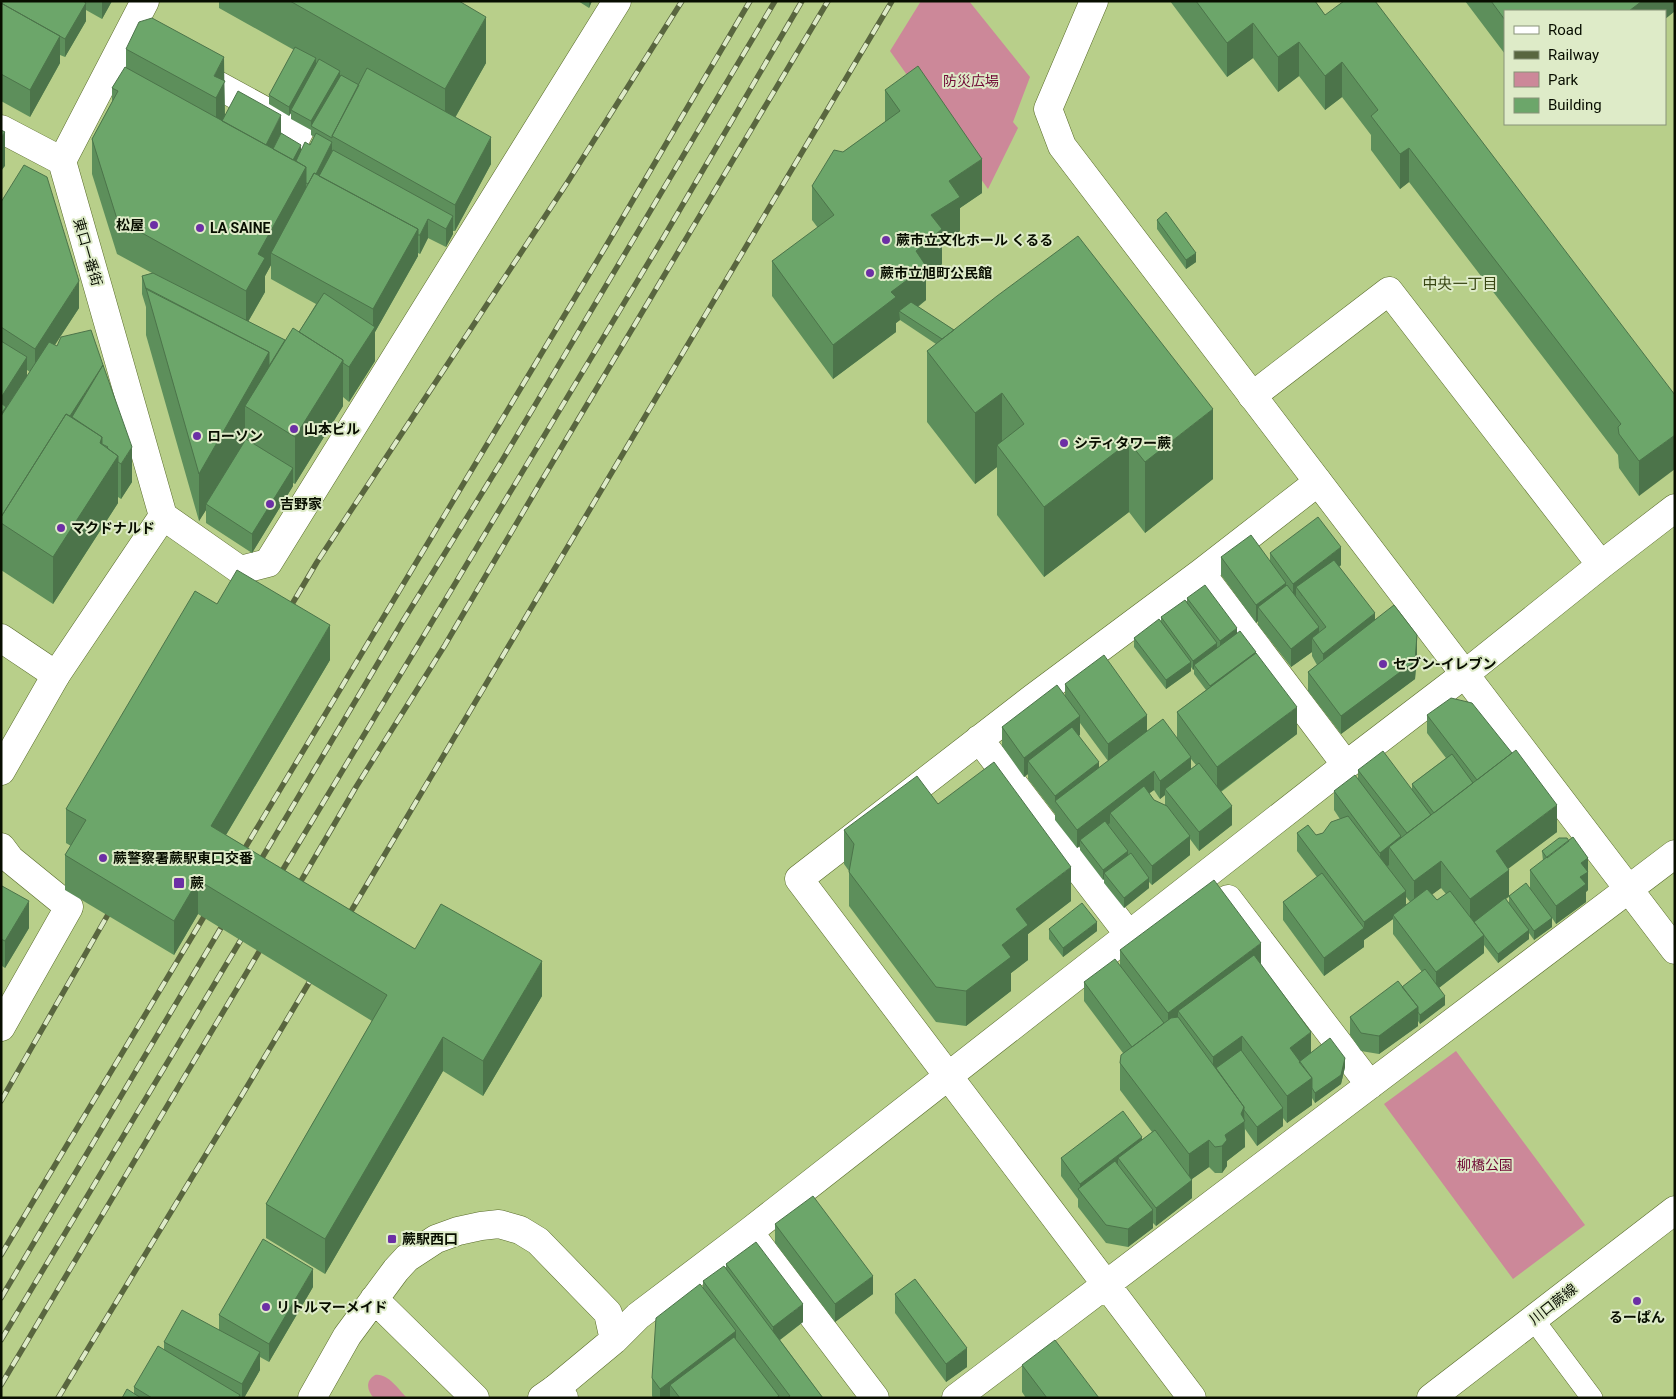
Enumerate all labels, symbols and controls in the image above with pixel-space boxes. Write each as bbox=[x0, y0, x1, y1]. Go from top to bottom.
legend bbox=[1504, 10, 1666, 125]
text: Road bbox=[1548, 21, 1582, 39]
text: Railway bbox=[1548, 46, 1599, 64]
text: Park bbox=[1548, 71, 1579, 89]
park label: 防災広場 bbox=[943, 73, 999, 89]
text: Building bbox=[1548, 96, 1602, 114]
street label: 東口一番街 bbox=[71, 216, 105, 288]
place label: 松屋 bbox=[116, 217, 144, 233]
marker: 松屋 bbox=[148, 219, 160, 231]
place label: LA SAINE bbox=[210, 220, 271, 236]
marker: LA SAINE bbox=[194, 222, 206, 234]
place label: 蕨市立文化ホール くるる bbox=[896, 232, 1053, 248]
marker: 蕨市立文化ホール くるる bbox=[880, 234, 892, 246]
place label: 蕨市立旭町公民館 bbox=[880, 265, 992, 281]
marker: 蕨市立旭町公民館 bbox=[864, 267, 876, 279]
district label: 中央一丁目 bbox=[1422, 275, 1498, 293]
place label: 山本ビル bbox=[304, 421, 360, 437]
marker: 山本ビル bbox=[288, 423, 300, 435]
place label: ローソン bbox=[207, 428, 263, 444]
marker: ローソン bbox=[191, 430, 203, 442]
place label: シティタワー蕨 bbox=[1074, 435, 1171, 451]
marker: シティタワー蕨 bbox=[1058, 437, 1070, 449]
place label: 吉野家 bbox=[280, 496, 322, 512]
marker: 吉野家 bbox=[264, 498, 276, 510]
place label: マクドナルド bbox=[71, 520, 155, 536]
marker: マクドナルド bbox=[55, 522, 67, 534]
place label: セブン-イレブン bbox=[1393, 656, 1497, 672]
marker: セブン-イレブン bbox=[1377, 658, 1389, 670]
place label: 蕨警察署蕨駅東口交番 bbox=[113, 850, 253, 866]
marker: 蕨警察署蕨駅東口交番 bbox=[97, 852, 109, 864]
place label: 蕨 bbox=[190, 875, 204, 891]
marker: 蕨 bbox=[172, 876, 186, 890]
park label: 柳橋公園 bbox=[1457, 1157, 1513, 1173]
place label: 蕨駅西口 bbox=[402, 1231, 458, 1247]
marker: 蕨駅西口 bbox=[386, 1233, 398, 1245]
street label: 川口蕨線 bbox=[1526, 1280, 1580, 1328]
marker: るーぱん bbox=[1631, 1295, 1643, 1307]
place label: リトルマーメイド bbox=[276, 1299, 387, 1315]
marker: リトルマーメイド bbox=[260, 1301, 272, 1313]
place label: るーぱん bbox=[1609, 1309, 1665, 1325]

